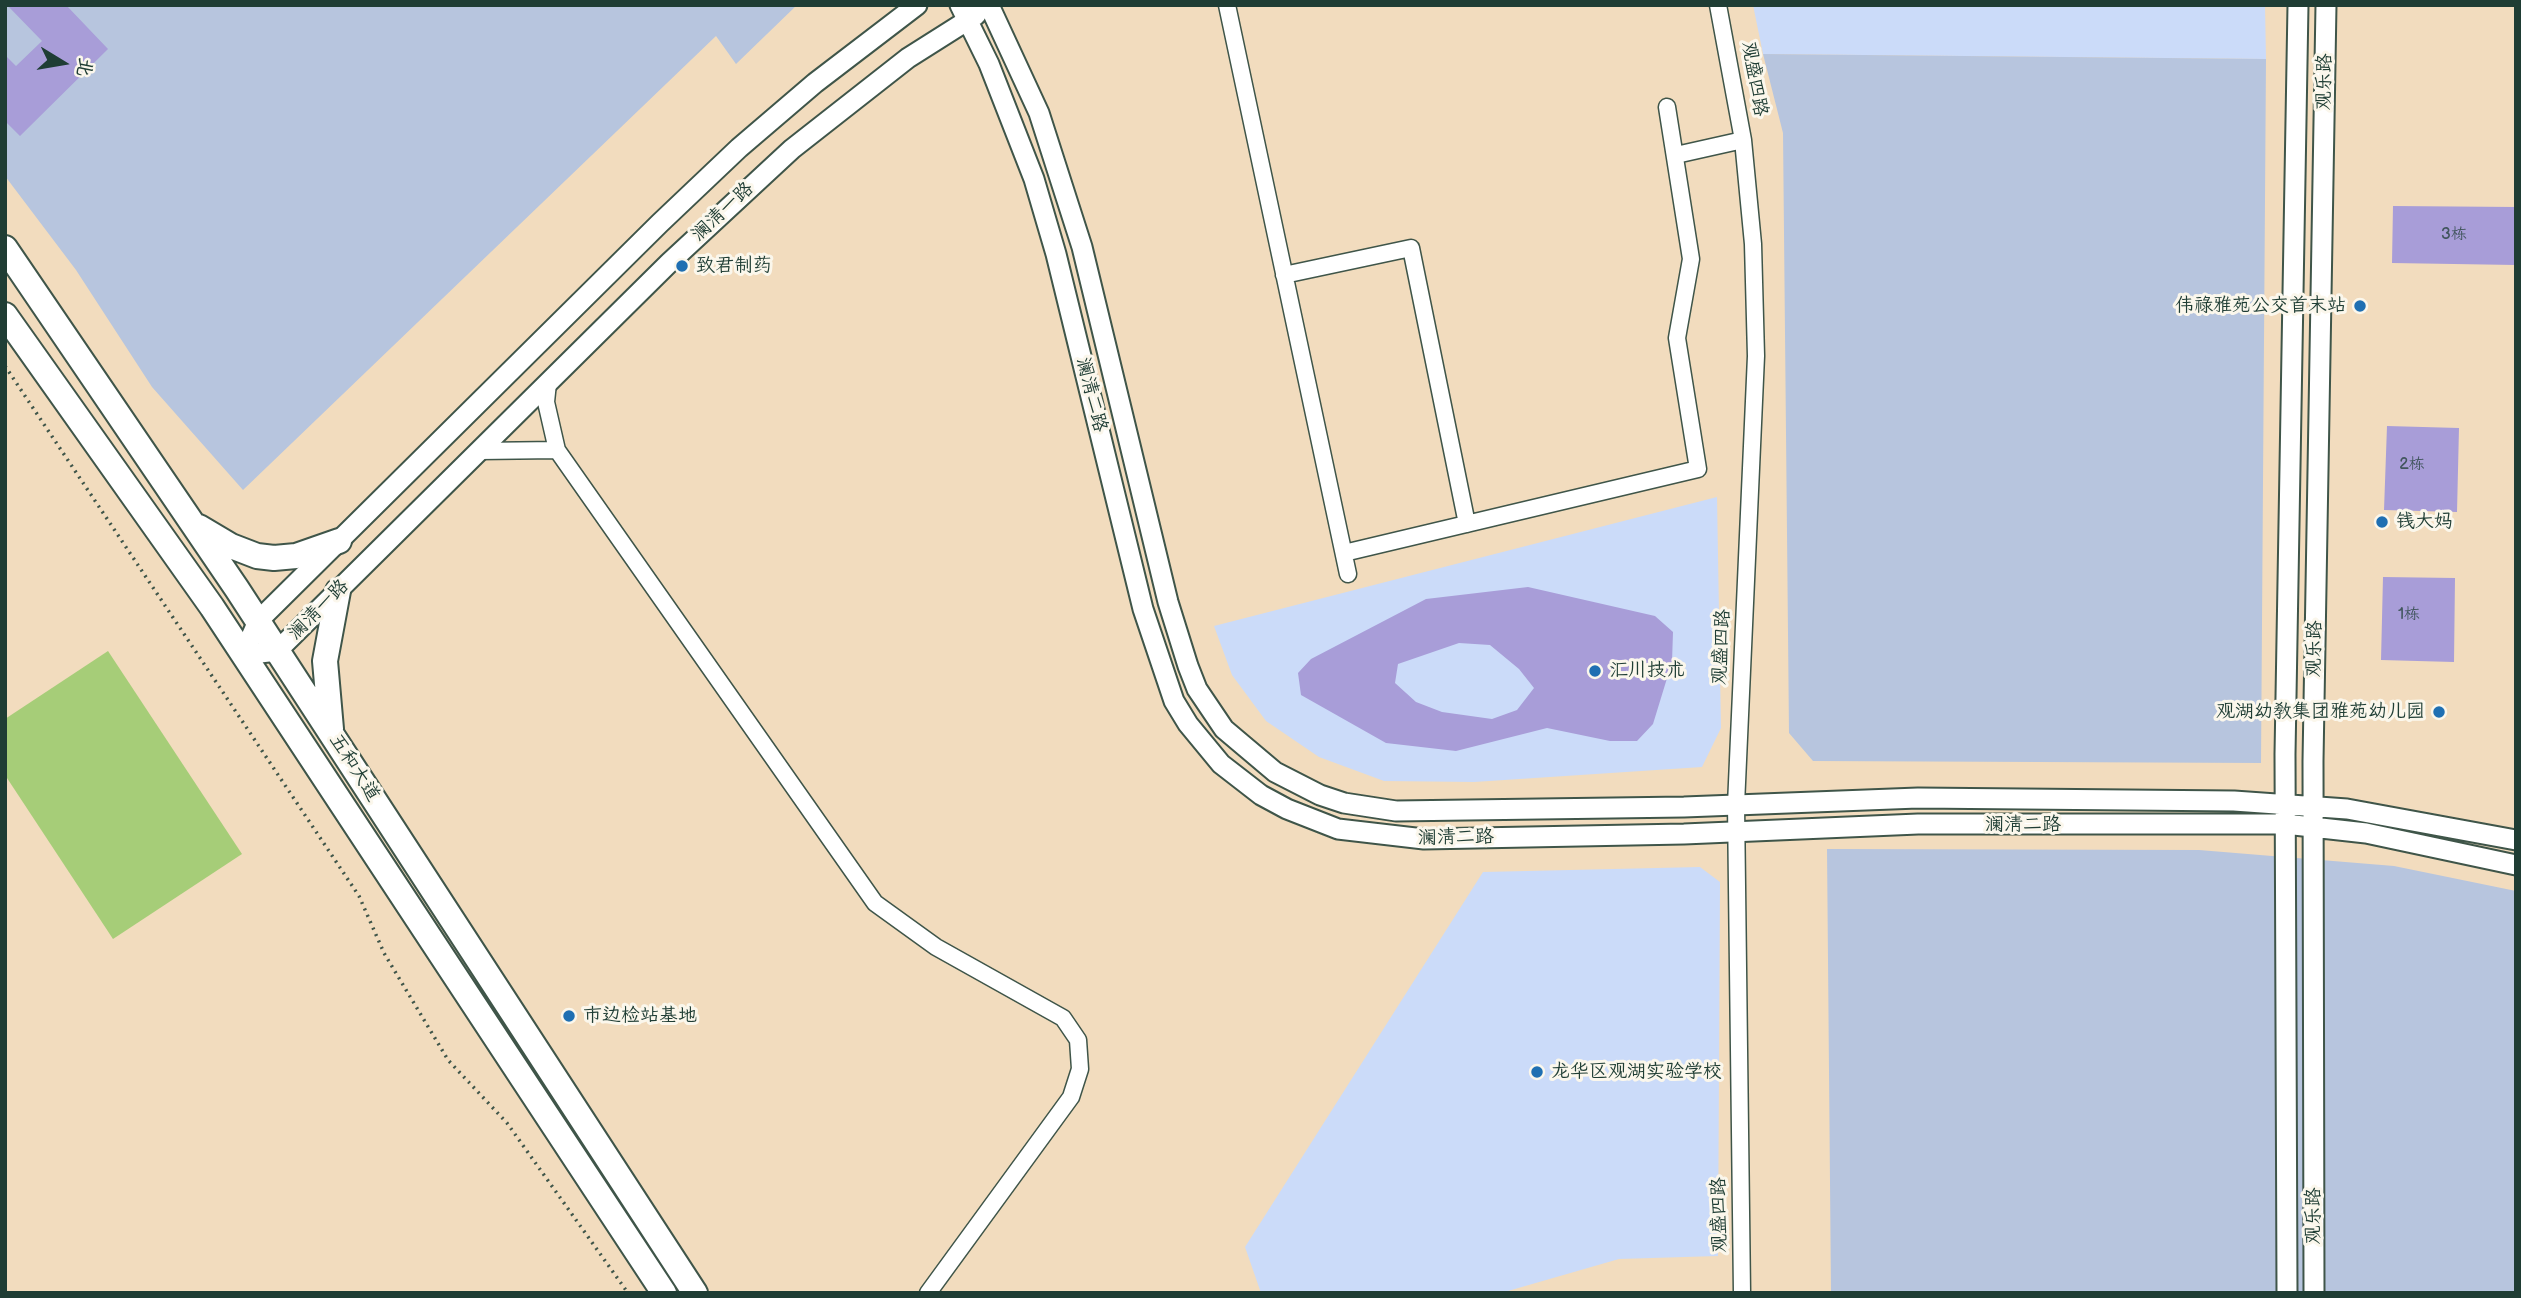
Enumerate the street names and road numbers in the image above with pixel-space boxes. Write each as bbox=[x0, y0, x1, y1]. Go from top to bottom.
street label: 观盛四路 bbox=[1736, 40, 1772, 118]
street label: 观乐路 bbox=[2313, 53, 2337, 111]
street label: 澜清一路 bbox=[687, 178, 759, 246]
street label: 澜清二路 bbox=[1071, 355, 1111, 435]
street label: 澜清一路 bbox=[284, 575, 354, 645]
street label: 观盛四路 bbox=[1709, 608, 1735, 686]
street label: 观乐路 bbox=[2303, 620, 2327, 678]
street label: 五和大道 bbox=[324, 730, 384, 806]
street label: 澜清二路 bbox=[1985, 814, 2061, 836]
street label: 澜清二路 bbox=[1418, 826, 1494, 850]
street label: 观盛四路 bbox=[1708, 1177, 1732, 1253]
street label: 观乐路 bbox=[2303, 1188, 2325, 1244]

